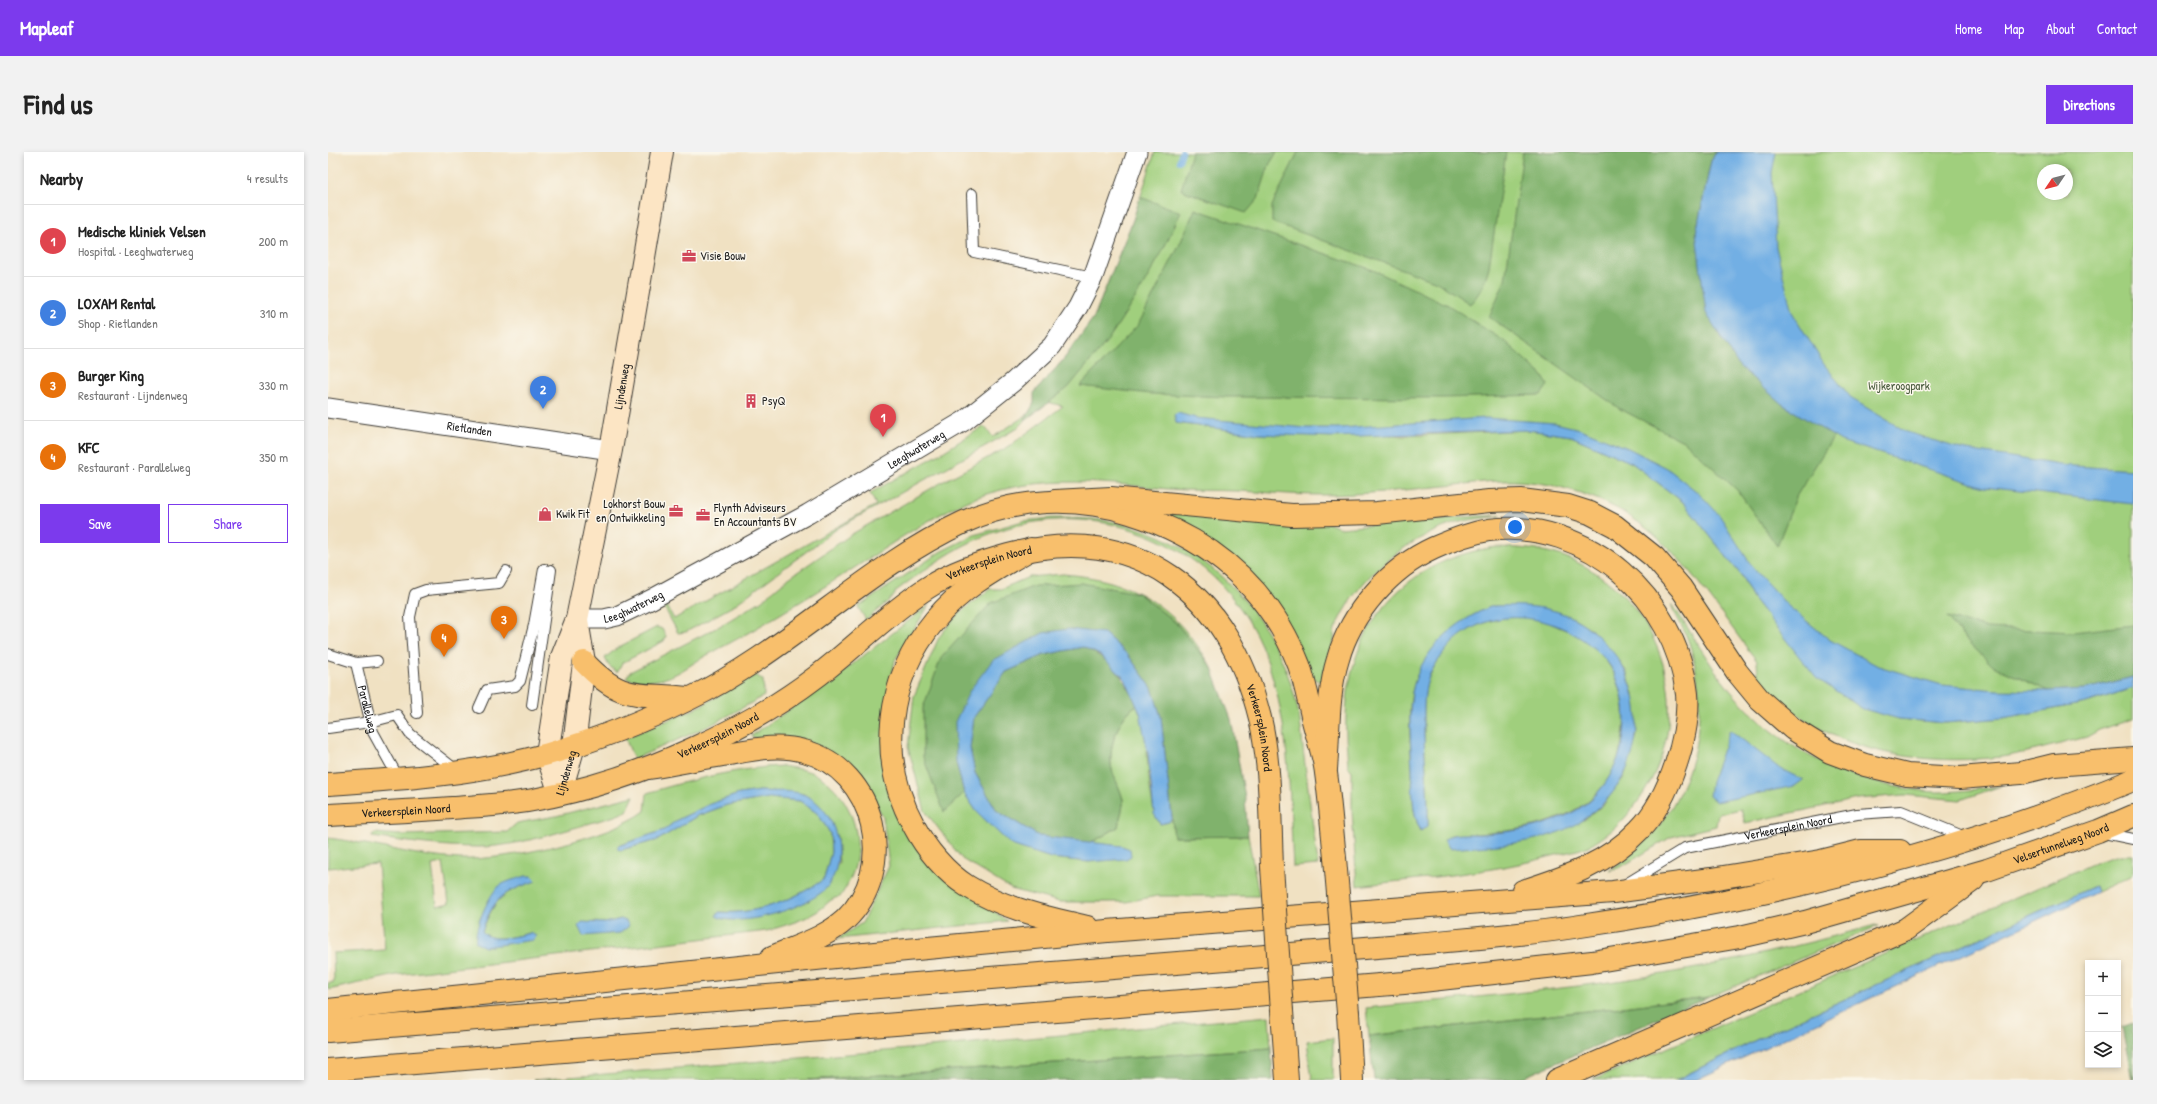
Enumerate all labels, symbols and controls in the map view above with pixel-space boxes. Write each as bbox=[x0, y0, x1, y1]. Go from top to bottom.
text: Mapleaf bbox=[20, 15, 74, 41]
text: Home bbox=[1955, 19, 1982, 38]
text: Map bbox=[2004, 19, 2024, 38]
text: About bbox=[2046, 19, 2075, 38]
text: Contact bbox=[2097, 19, 2137, 38]
text: Find us bbox=[24, 85, 93, 123]
button: Directions bbox=[2046, 85, 2133, 124]
north arrow bbox=[2037, 164, 2073, 200]
text: Nearby bbox=[40, 167, 83, 190]
text: 4 results bbox=[247, 169, 288, 187]
text: Medische kliniek Velsen bbox=[78, 221, 206, 242]
text: 1 bbox=[51, 232, 55, 250]
text: 200 m bbox=[258, 232, 288, 250]
text: Hospital · Leeghwaterweg bbox=[78, 242, 194, 260]
place label: Visie Bouw bbox=[700, 247, 746, 264]
office icon: Visie Bouw bbox=[681, 248, 697, 264]
text: LOXAM Rental bbox=[78, 293, 155, 314]
text: 2 bbox=[50, 304, 56, 322]
text: 310 m bbox=[260, 304, 288, 322]
text: Shop · Rietlanden bbox=[78, 314, 158, 332]
street label: Lijndenweg bbox=[609, 362, 634, 410]
text: Burger King bbox=[78, 365, 144, 386]
text: 3 bbox=[50, 376, 56, 394]
text: 330 m bbox=[259, 376, 288, 394]
pin: 2 bbox=[530, 376, 556, 409]
park label: Wijkeroogpark bbox=[1868, 377, 1930, 394]
text: Restaurant · Lijndenweg bbox=[78, 386, 188, 404]
place label: PsyQ bbox=[762, 392, 785, 409]
building icon: PsyQ bbox=[743, 393, 759, 409]
pin: 1 bbox=[870, 404, 896, 437]
street label: Rietlanden bbox=[446, 417, 493, 440]
street label: Leeghwaterweg bbox=[884, 425, 948, 473]
text: KFC bbox=[78, 437, 100, 458]
text: 4 bbox=[51, 448, 55, 466]
text: 350 m bbox=[259, 448, 288, 466]
text: Restaurant · Parallelweg bbox=[78, 458, 191, 476]
place label: Lokhorst Bouw en Ontwikkeling bbox=[596, 495, 665, 526]
place label: Flynth Adviseurs En Accountants BV bbox=[713, 499, 797, 530]
office icon: Lokhorst Bouw en Ontwikkeling bbox=[668, 503, 684, 519]
button: Save bbox=[40, 504, 160, 543]
button: Share bbox=[168, 504, 288, 543]
place label: Kwik Fit bbox=[556, 505, 590, 522]
shop icon: Kwik Fit bbox=[537, 506, 553, 522]
office icon: Flynth Adviseurs En Accountants BV bbox=[695, 507, 711, 523]
your location bbox=[1505, 517, 1525, 537]
street label: Verkeersplein Noord bbox=[943, 541, 1033, 584]
street label: Leeghwaterweg bbox=[602, 585, 666, 627]
pin: 3 bbox=[491, 606, 517, 639]
pin: 4 bbox=[431, 624, 457, 657]
street label: Verkeersplein Noord bbox=[1242, 681, 1277, 772]
street label: Parallelweg bbox=[354, 683, 382, 735]
street label: Verkeersplein Noord bbox=[674, 708, 762, 763]
street label: Lijndenweg bbox=[551, 748, 580, 797]
street label: Verkeersplein Noord bbox=[361, 799, 451, 821]
street label: Verkeersplein Noord bbox=[1742, 810, 1834, 844]
street label: Velsertunnelweg Noord bbox=[2010, 818, 2111, 868]
map controls bbox=[2085, 960, 2121, 1068]
button: + bbox=[2085, 960, 2121, 996]
button: − bbox=[2085, 996, 2121, 1032]
button: layers bbox=[2085, 1032, 2121, 1068]

